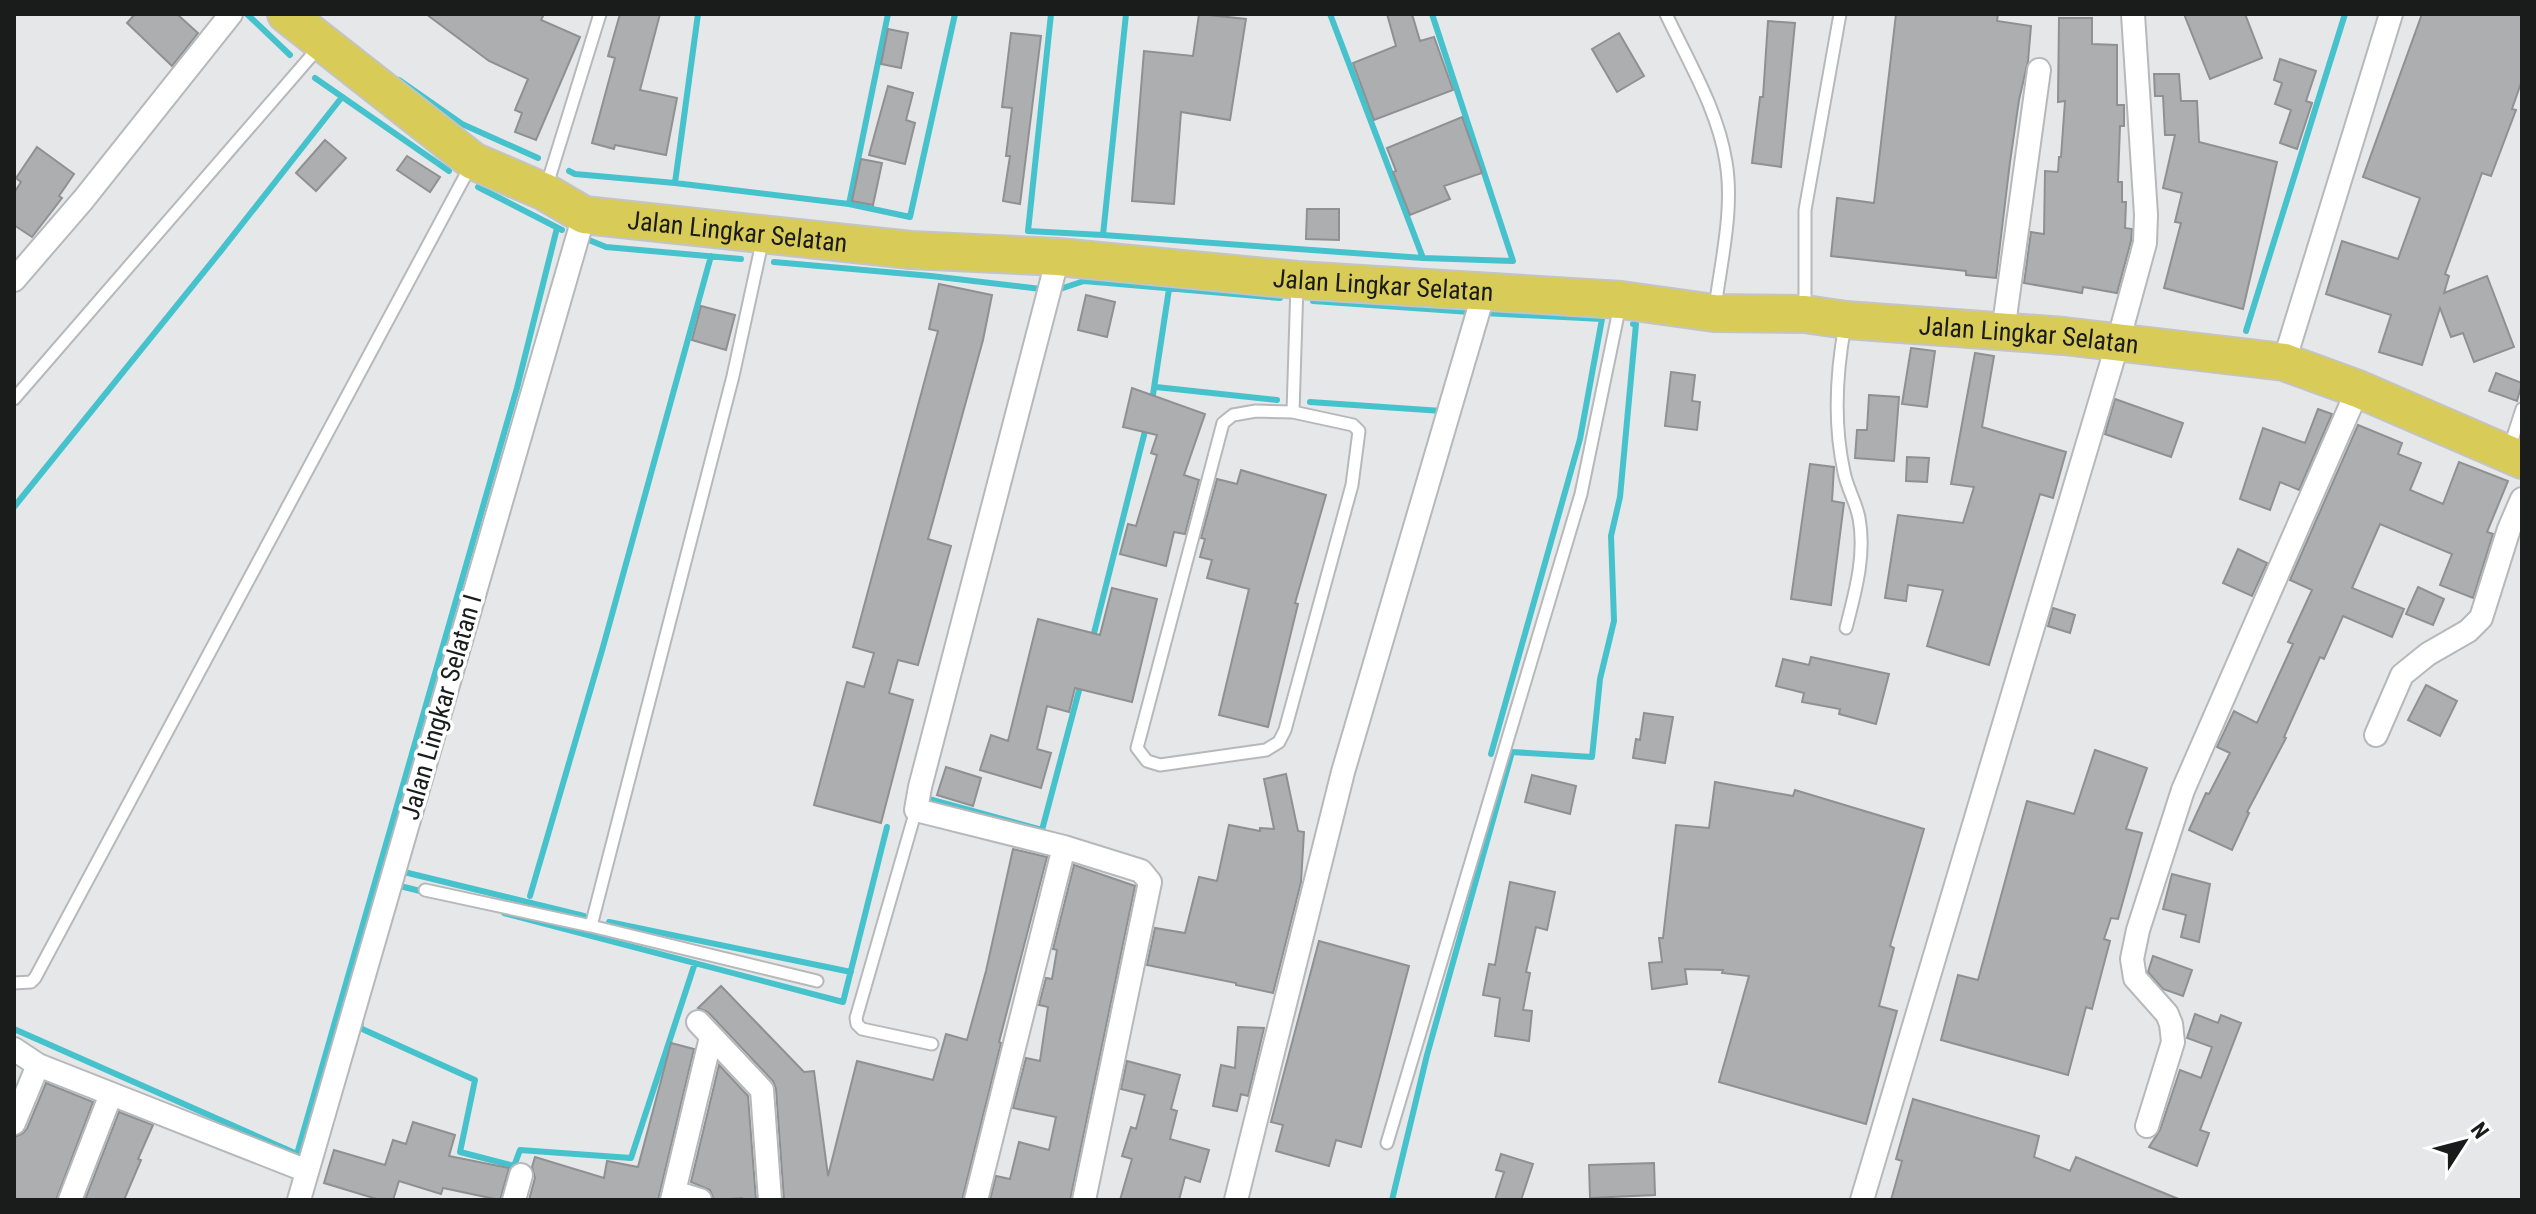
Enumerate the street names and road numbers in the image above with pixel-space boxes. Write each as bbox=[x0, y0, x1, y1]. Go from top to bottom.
street label: Jalan Lingkar Selatan bbox=[626, 205, 849, 258]
street label: Jalan Lingkar Selatan bbox=[1272, 263, 1494, 307]
street label: Jalan Lingkar Selatan bbox=[1918, 310, 2140, 360]
street label: Jalan Lingkar Selatan I bbox=[394, 591, 488, 823]

